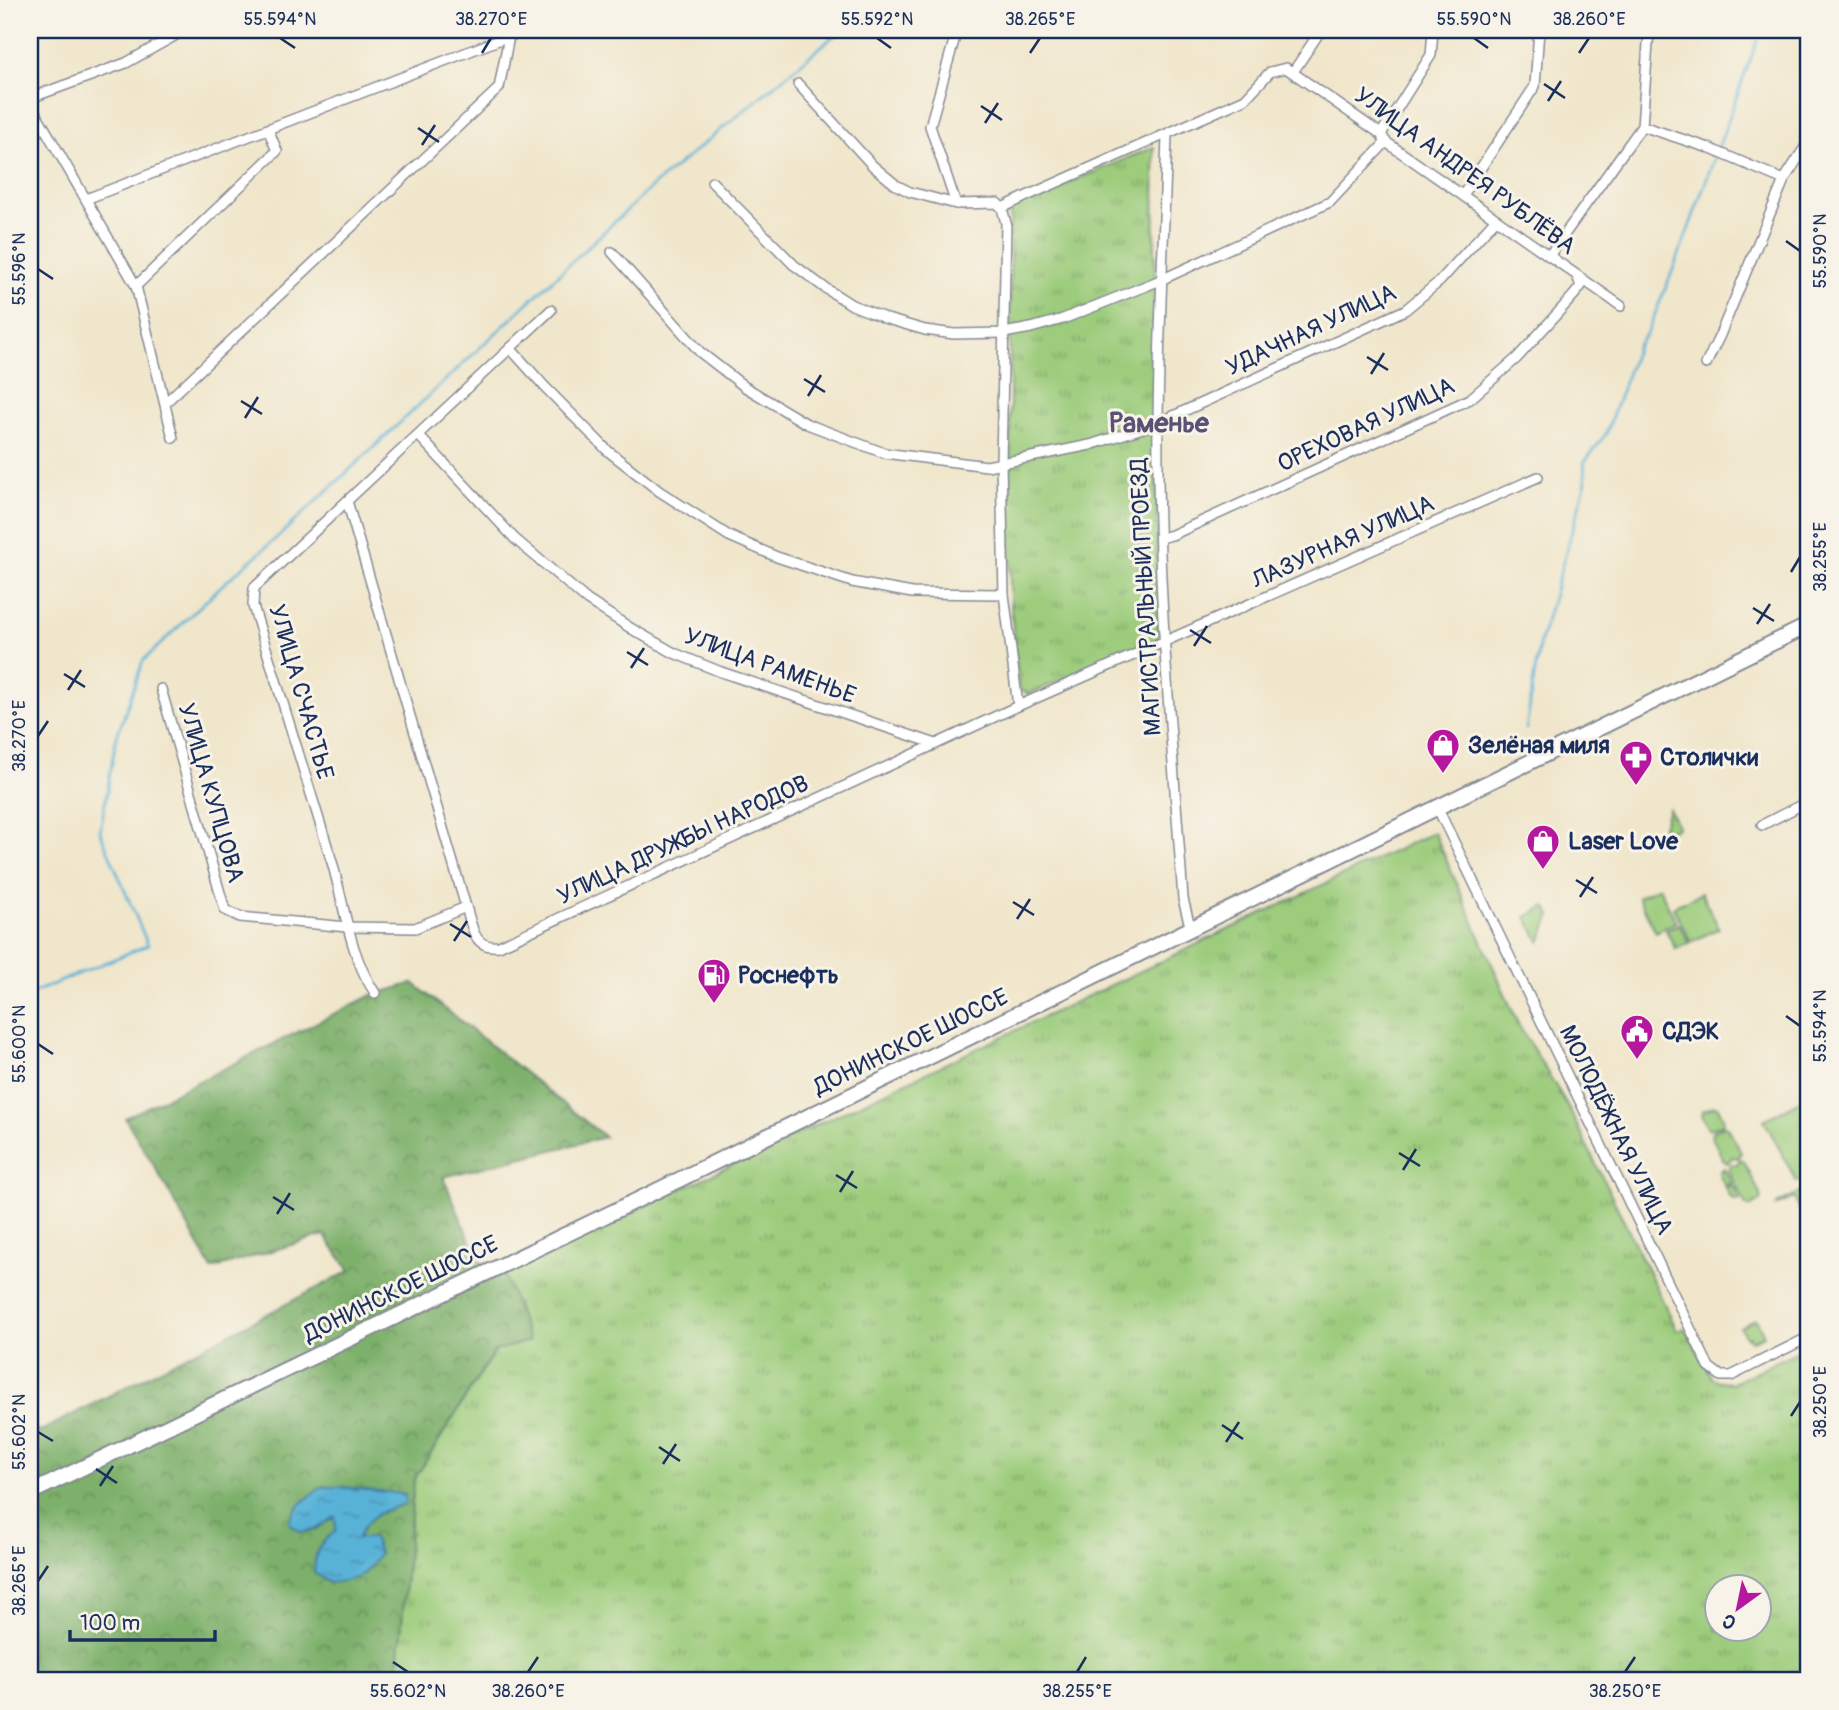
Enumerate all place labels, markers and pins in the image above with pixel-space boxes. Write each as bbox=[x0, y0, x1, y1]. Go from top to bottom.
shop icon: Зелёная миля bbox=[1424, 726, 1462, 775]
place label: Зелёная миля bbox=[1468, 731, 1610, 760]
pharmacy icon: Столички bbox=[1617, 738, 1655, 787]
place label: Столички bbox=[1660, 743, 1759, 772]
shop icon: Laser Love bbox=[1524, 822, 1562, 871]
place label: Laser Love bbox=[1568, 827, 1679, 856]
fuel station icon: Роснефть bbox=[695, 956, 733, 1005]
place label: Роснефть bbox=[738, 961, 839, 990]
public building icon: СДЭК bbox=[1618, 1012, 1656, 1061]
place label: СДЭК bbox=[1662, 1017, 1719, 1046]

